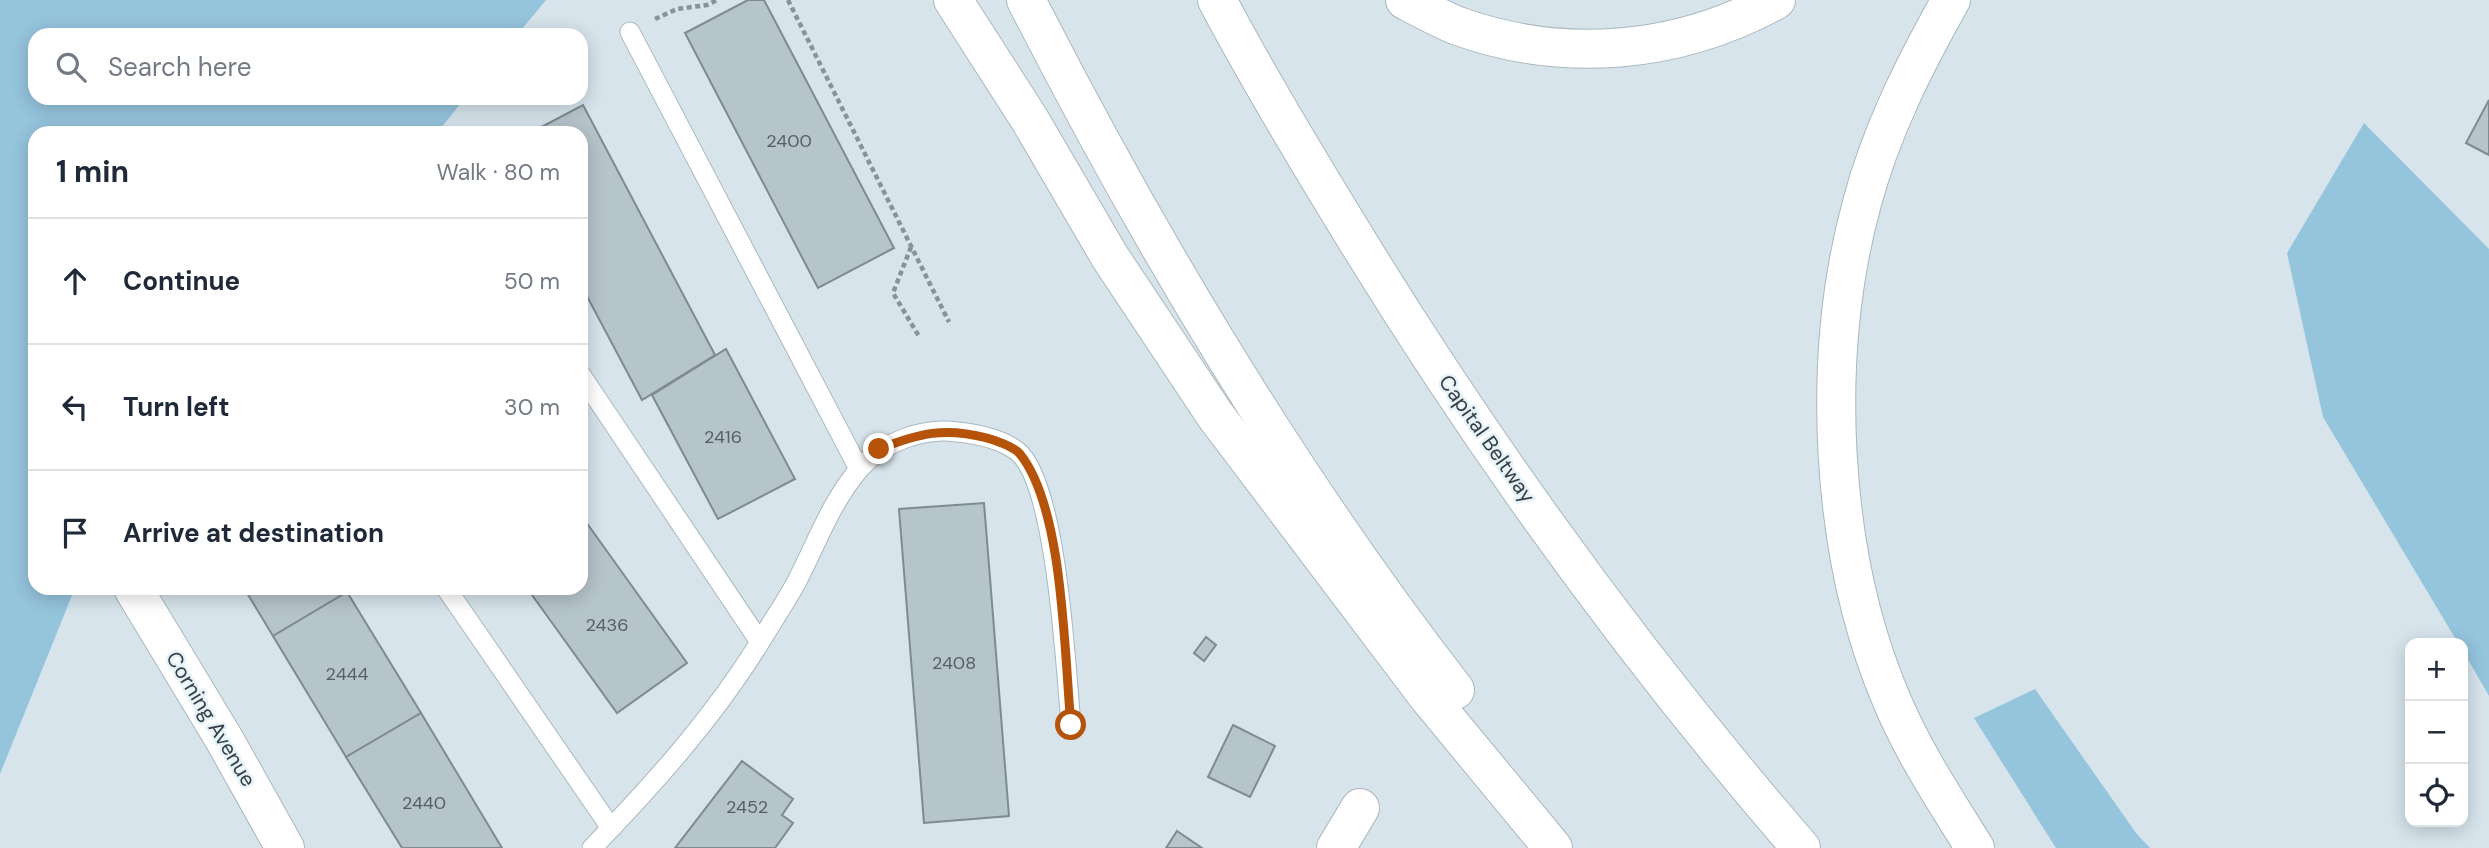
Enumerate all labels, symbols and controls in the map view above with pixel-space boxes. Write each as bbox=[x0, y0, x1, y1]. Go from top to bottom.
search box bbox=[28, 28, 588, 105]
icon: search bbox=[52, 48, 90, 86]
text: Search here bbox=[108, 50, 251, 84]
house number: 2400 bbox=[766, 129, 812, 153]
text: 1 min bbox=[56, 152, 129, 191]
text: Walk · 80 m bbox=[437, 157, 560, 187]
icon: ahead bbox=[56, 262, 94, 300]
text: Continue bbox=[123, 264, 240, 298]
text: 50 m bbox=[504, 266, 560, 296]
street label: Capital Beltway bbox=[1432, 369, 1542, 509]
icon: left bbox=[56, 388, 94, 426]
text: Turn left bbox=[123, 390, 230, 424]
text: 30 m bbox=[504, 392, 560, 422]
house number: 2416 bbox=[704, 425, 742, 449]
route end bbox=[863, 433, 894, 464]
icon: arrive bbox=[56, 514, 94, 552]
text: Arrive at destination bbox=[123, 516, 384, 550]
house number: 2436 bbox=[586, 613, 628, 637]
map controls bbox=[2405, 638, 2468, 827]
button: + bbox=[2405, 638, 2468, 701]
street label: Corning Avenue bbox=[160, 646, 262, 792]
house number: 2408 bbox=[932, 651, 976, 675]
house number: 2444 bbox=[326, 662, 368, 686]
button: − bbox=[2405, 701, 2468, 764]
route start bbox=[1055, 709, 1086, 740]
button: locate bbox=[2405, 764, 2468, 827]
house number: 2440 bbox=[402, 791, 446, 815]
house number: 2452 bbox=[726, 795, 768, 819]

